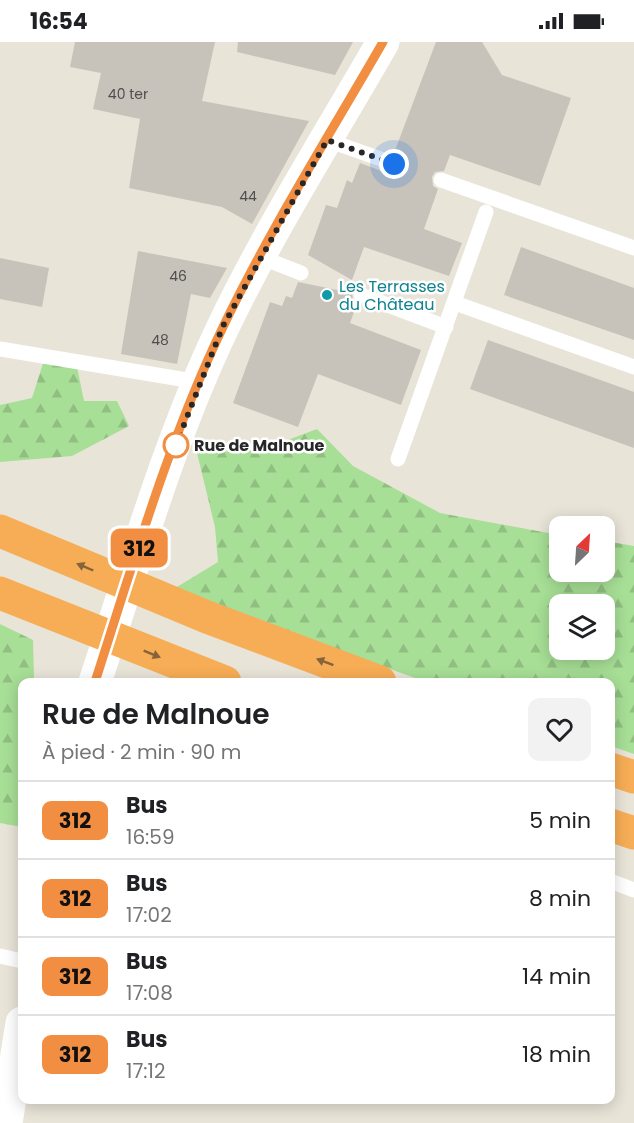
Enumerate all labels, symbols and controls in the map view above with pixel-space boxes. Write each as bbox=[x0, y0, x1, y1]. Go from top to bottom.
text: 16:54 bbox=[30, 6, 88, 37]
house number: 40 ter bbox=[108, 84, 148, 104]
your location bbox=[379, 149, 409, 179]
house number: 44 bbox=[239, 186, 257, 206]
house number: 46 bbox=[169, 266, 187, 286]
place label: Les Terrasses du Château bbox=[339, 275, 445, 316]
marker: Les Terrasses du Château bbox=[320, 288, 334, 302]
house number: 48 bbox=[151, 330, 169, 350]
marker: Rue de Malnoue bbox=[163, 432, 189, 458]
place label: Rue de Malnoue bbox=[194, 434, 325, 457]
north arrow bbox=[549, 516, 615, 582]
map controls bbox=[549, 516, 615, 660]
line badge: 312 bbox=[104, 528, 174, 568]
text: 312 bbox=[123, 534, 155, 563]
one-way arrow bbox=[77, 562, 94, 571]
button: layers bbox=[549, 594, 615, 660]
one-way arrow bbox=[143, 650, 161, 659]
one-way arrow bbox=[316, 657, 334, 666]
text: Rue de Malnoue bbox=[42, 695, 269, 734]
button: heart bbox=[528, 698, 591, 761]
text: À pied · 2 min · 90 m bbox=[42, 738, 241, 766]
text: Bus bbox=[126, 790, 168, 821]
text: 5 min bbox=[529, 805, 591, 836]
text: 312 bbox=[59, 806, 91, 835]
text: 16:59 bbox=[126, 823, 175, 851]
text: Bus bbox=[126, 868, 168, 899]
text: 8 min bbox=[529, 883, 591, 914]
text: 312 bbox=[59, 884, 91, 913]
text: 17:02 bbox=[126, 901, 172, 929]
text: Bus bbox=[126, 946, 168, 977]
text: 14 min bbox=[522, 961, 591, 992]
text: 312 bbox=[59, 962, 91, 991]
text: 17:08 bbox=[126, 979, 173, 1007]
text: Bus bbox=[126, 1024, 168, 1055]
text: 18 min bbox=[522, 1039, 591, 1070]
text: 312 bbox=[59, 1040, 91, 1069]
text: 17:12 bbox=[126, 1057, 165, 1085]

